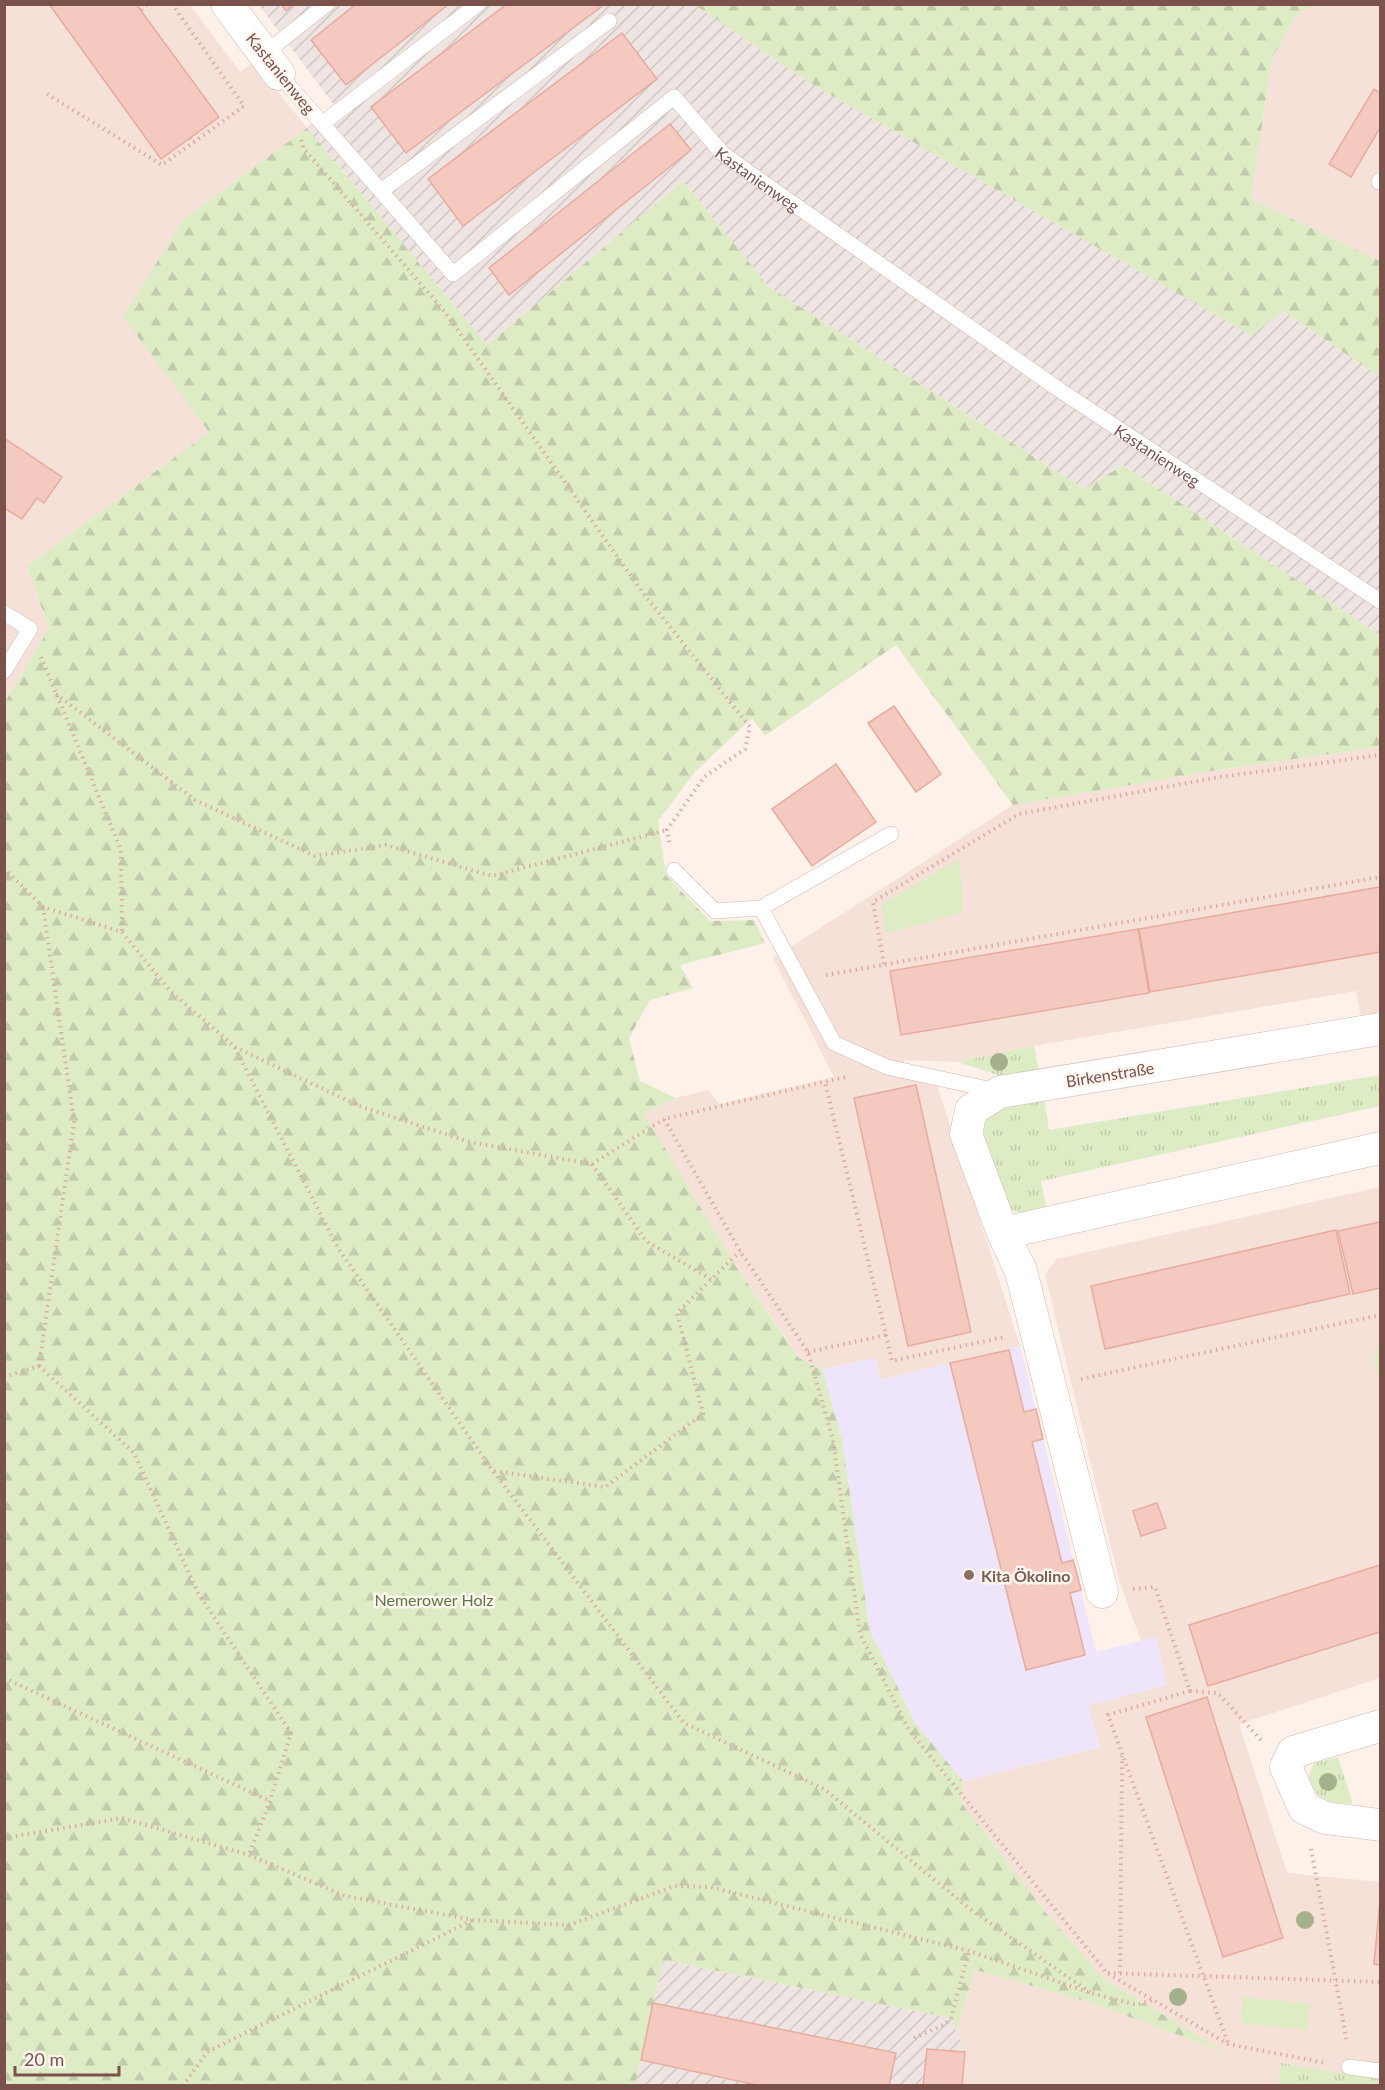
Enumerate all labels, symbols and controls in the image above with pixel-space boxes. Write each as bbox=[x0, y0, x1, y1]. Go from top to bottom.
street label: Kastanienweg bbox=[243, 29, 319, 117]
street label: Kastanienweg bbox=[712, 142, 803, 215]
street label: Kastanienweg bbox=[1111, 420, 1204, 490]
street label: Birkenstraße bbox=[1065, 1058, 1155, 1090]
place label: Kita Ökolino bbox=[981, 1566, 1070, 1585]
marker: Kita Ökolino bbox=[962, 1568, 976, 1582]
park label: Nemerower Holz bbox=[374, 1590, 494, 1609]
scale bar bbox=[15, 2039, 118, 2077]
text: 20 m bbox=[24, 2048, 64, 2070]

